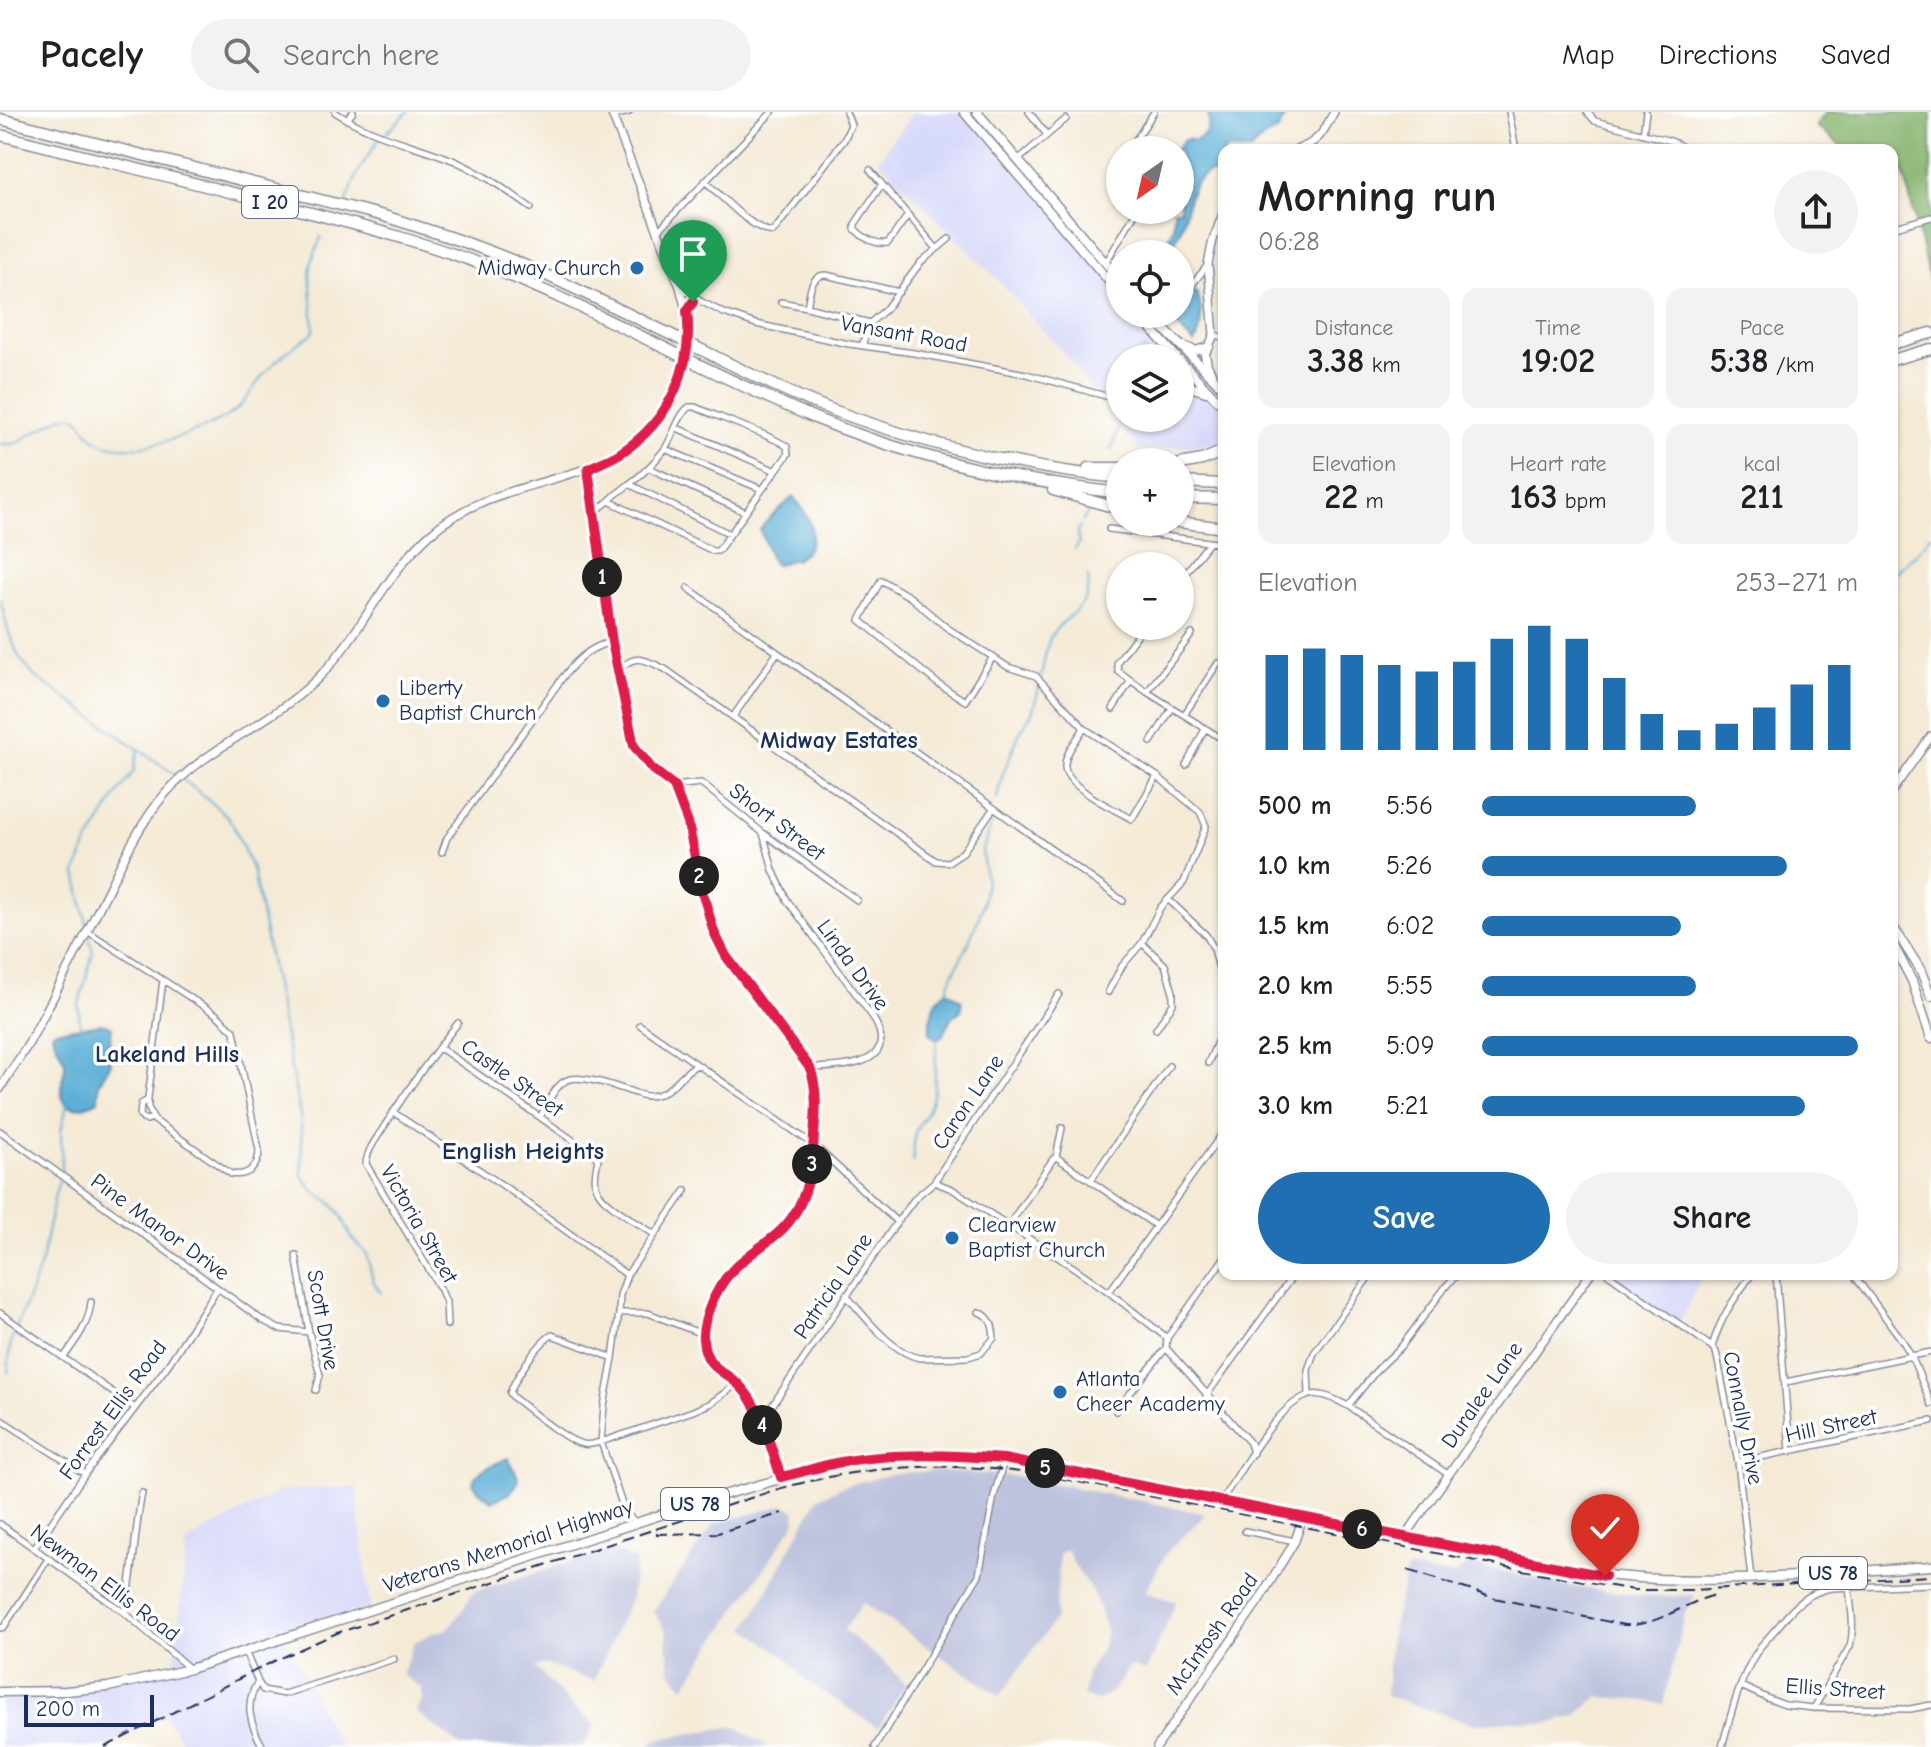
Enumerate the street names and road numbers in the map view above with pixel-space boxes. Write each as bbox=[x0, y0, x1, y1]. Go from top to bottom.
road number: I 20 bbox=[242, 186, 298, 218]
street label: Vansant Road bbox=[839, 310, 969, 358]
street label: Short Street bbox=[724, 778, 831, 867]
street label: Linda Drive bbox=[811, 915, 895, 1015]
street label: Castle Street bbox=[456, 1033, 569, 1123]
street label: Caron Lane bbox=[927, 1049, 1009, 1155]
street label: Victoria Street bbox=[375, 1160, 464, 1288]
street label: Pine Manor Drive bbox=[86, 1168, 234, 1286]
street label: Patricia Lane bbox=[788, 1228, 878, 1344]
street label: Scott Drive bbox=[301, 1268, 345, 1372]
street label: Forrest Ellis Road bbox=[54, 1335, 172, 1485]
street label: Duralee Lane bbox=[1436, 1337, 1528, 1453]
street label: Connally Drive bbox=[1717, 1349, 1769, 1487]
street label: Hill Street bbox=[1783, 1403, 1880, 1448]
road number: US 78 bbox=[661, 1488, 729, 1520]
street label: Veterans Memorial Highway bbox=[380, 1493, 636, 1599]
street label: Newman Ellis Road bbox=[25, 1519, 185, 1647]
road number: US 78 bbox=[1799, 1557, 1867, 1589]
street label: McIntosh Road bbox=[1160, 1568, 1264, 1700]
street label: Ellis Street bbox=[1784, 1673, 1886, 1705]

